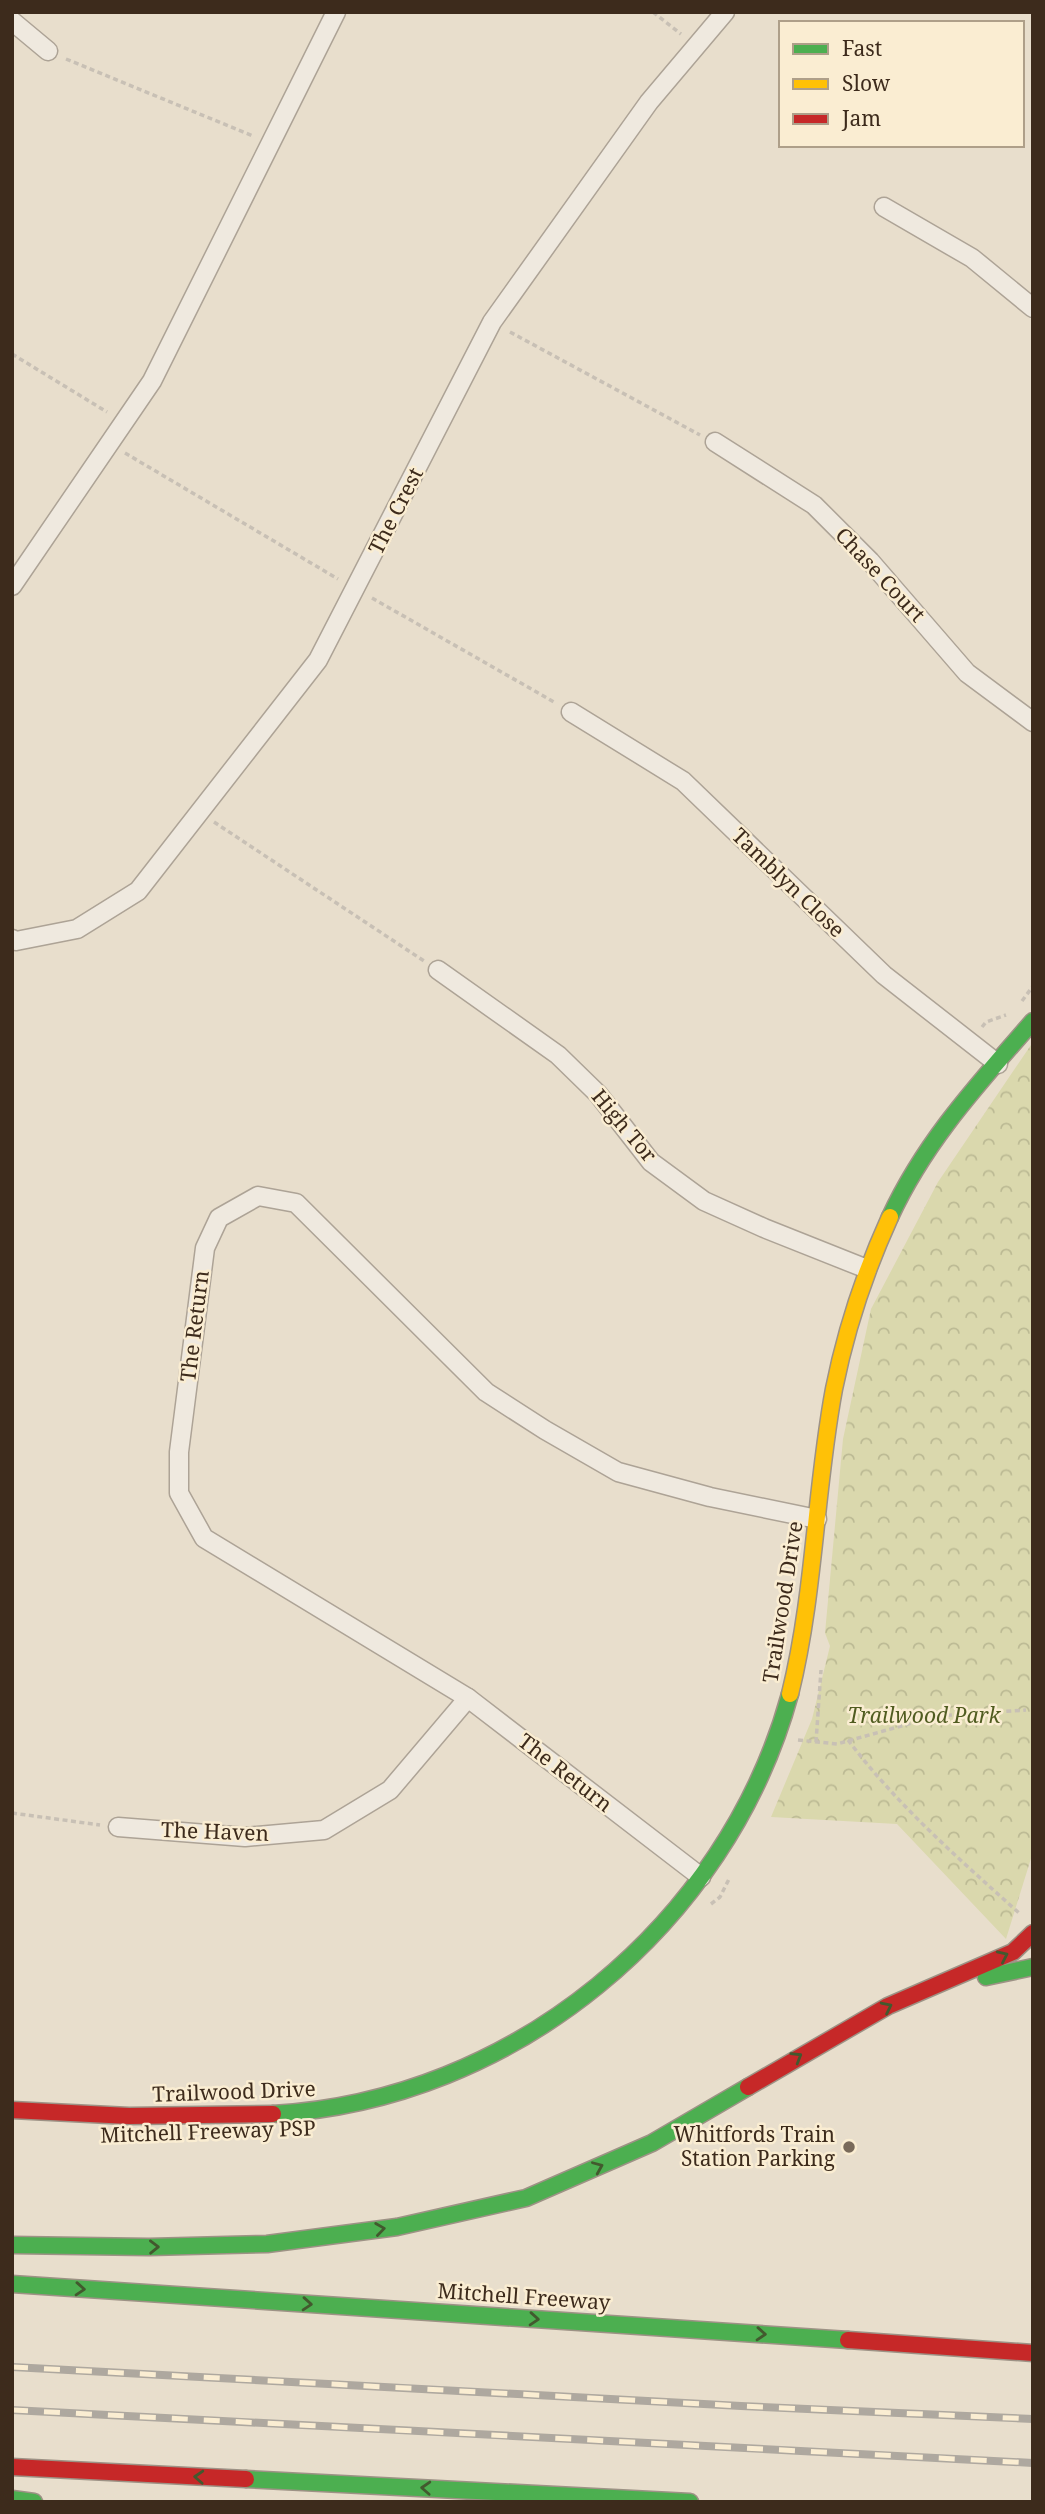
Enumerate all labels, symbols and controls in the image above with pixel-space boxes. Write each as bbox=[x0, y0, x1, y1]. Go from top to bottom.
legend bbox=[779, 21, 1024, 147]
text: Fast bbox=[842, 34, 882, 62]
text: Slow bbox=[842, 69, 891, 97]
text: Jam bbox=[841, 104, 881, 132]
street label: The Crest bbox=[361, 462, 429, 559]
street label: Chase Court bbox=[830, 521, 932, 628]
street label: Tamblyn Close bbox=[726, 821, 851, 943]
street label: High Tor bbox=[586, 1083, 664, 1168]
street label: The Return bbox=[173, 1269, 215, 1383]
street label: Trailwood Drive bbox=[755, 1519, 809, 1685]
park label: Trailwood Park bbox=[847, 1701, 1002, 1729]
street label: The Return bbox=[513, 1727, 618, 1818]
street label: The Haven bbox=[160, 1815, 270, 1847]
one-way arrow bbox=[995, 1950, 1008, 1964]
one-way arrow bbox=[880, 2002, 892, 2016]
one-way arrow bbox=[790, 2053, 803, 2066]
street label: Trailwood Drive bbox=[152, 2074, 316, 2108]
street label: Mitchell Freeway PSP bbox=[100, 2113, 316, 2149]
place label: Whitfords Train Station Parking bbox=[674, 2120, 836, 2172]
marker: Whitfords Train Station Parking bbox=[841, 2139, 857, 2155]
one-way arrow bbox=[591, 2161, 603, 2175]
one-way arrow bbox=[375, 2222, 386, 2237]
one-way arrow bbox=[149, 2239, 160, 2255]
street label: Mitchell Freeway bbox=[437, 2276, 612, 2316]
one-way arrow bbox=[75, 2281, 86, 2296]
one-way arrow bbox=[302, 2296, 313, 2311]
one-way arrow bbox=[529, 2311, 540, 2326]
one-way arrow bbox=[756, 2327, 767, 2342]
one-way arrow bbox=[193, 2469, 204, 2484]
one-way arrow bbox=[420, 2481, 431, 2496]

